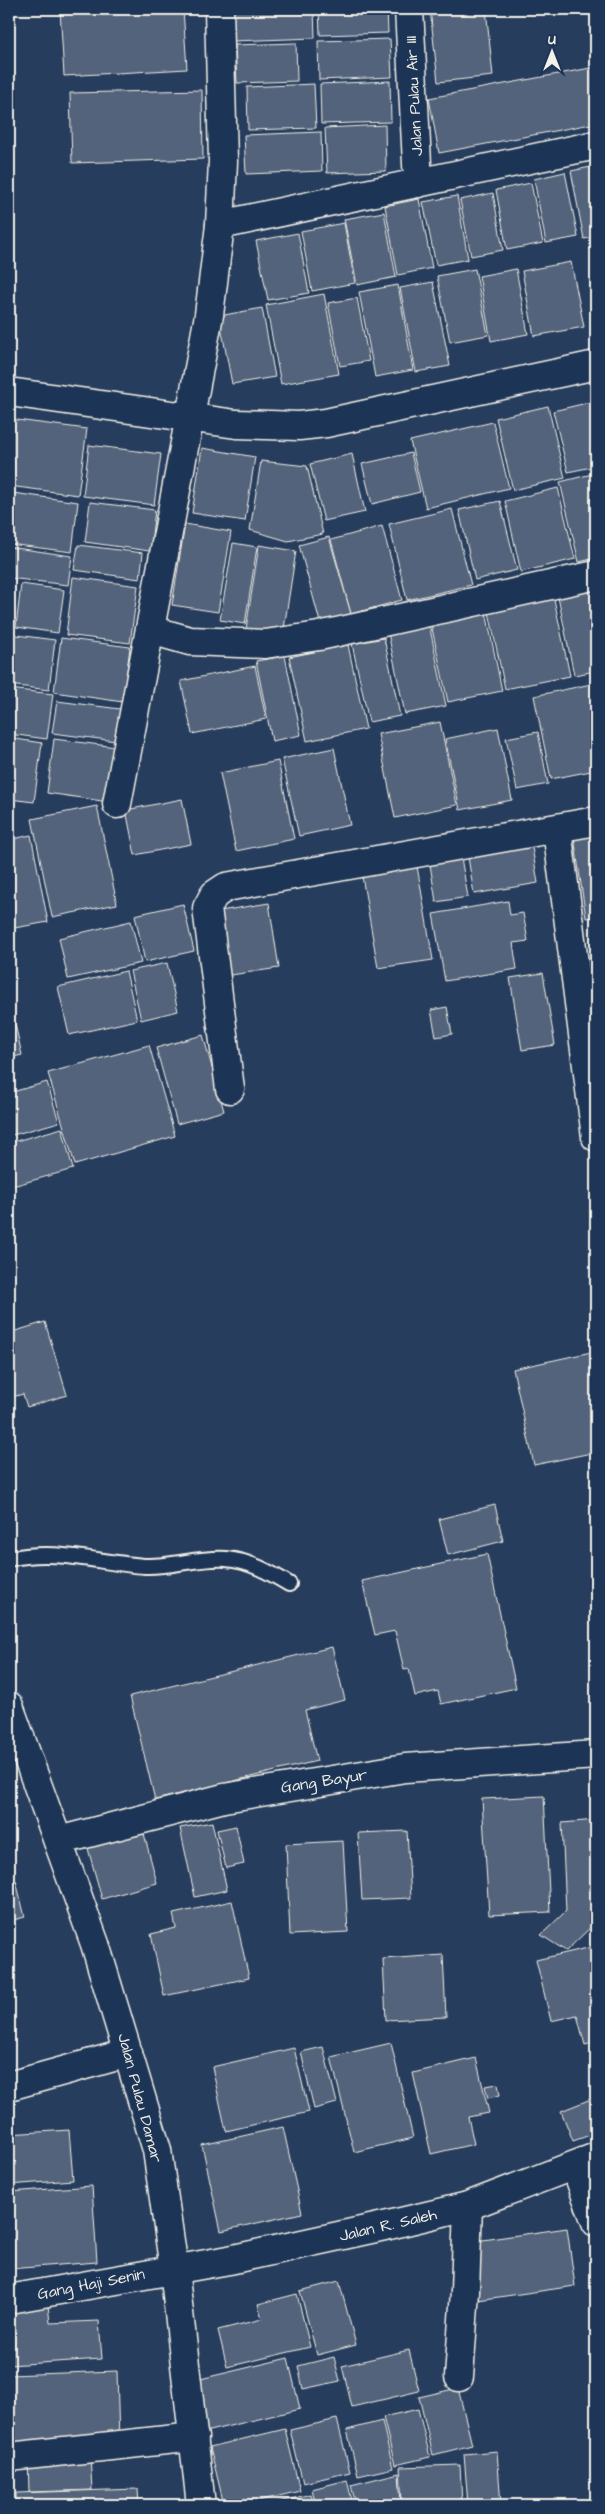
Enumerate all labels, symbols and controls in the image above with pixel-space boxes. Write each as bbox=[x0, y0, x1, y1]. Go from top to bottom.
north arrow bbox=[528, 28, 578, 78]
text: U bbox=[548, 30, 556, 50]
street label: Jalan Pulau Air III bbox=[400, 35, 428, 157]
street label: Gang Bayur bbox=[279, 1763, 369, 1800]
street label: Jalan Pulau Damar bbox=[112, 2031, 168, 2165]
street label: Jalan R. Saleh bbox=[337, 2203, 439, 2247]
street label: Gang Haji Senin bbox=[36, 2263, 147, 2306]

